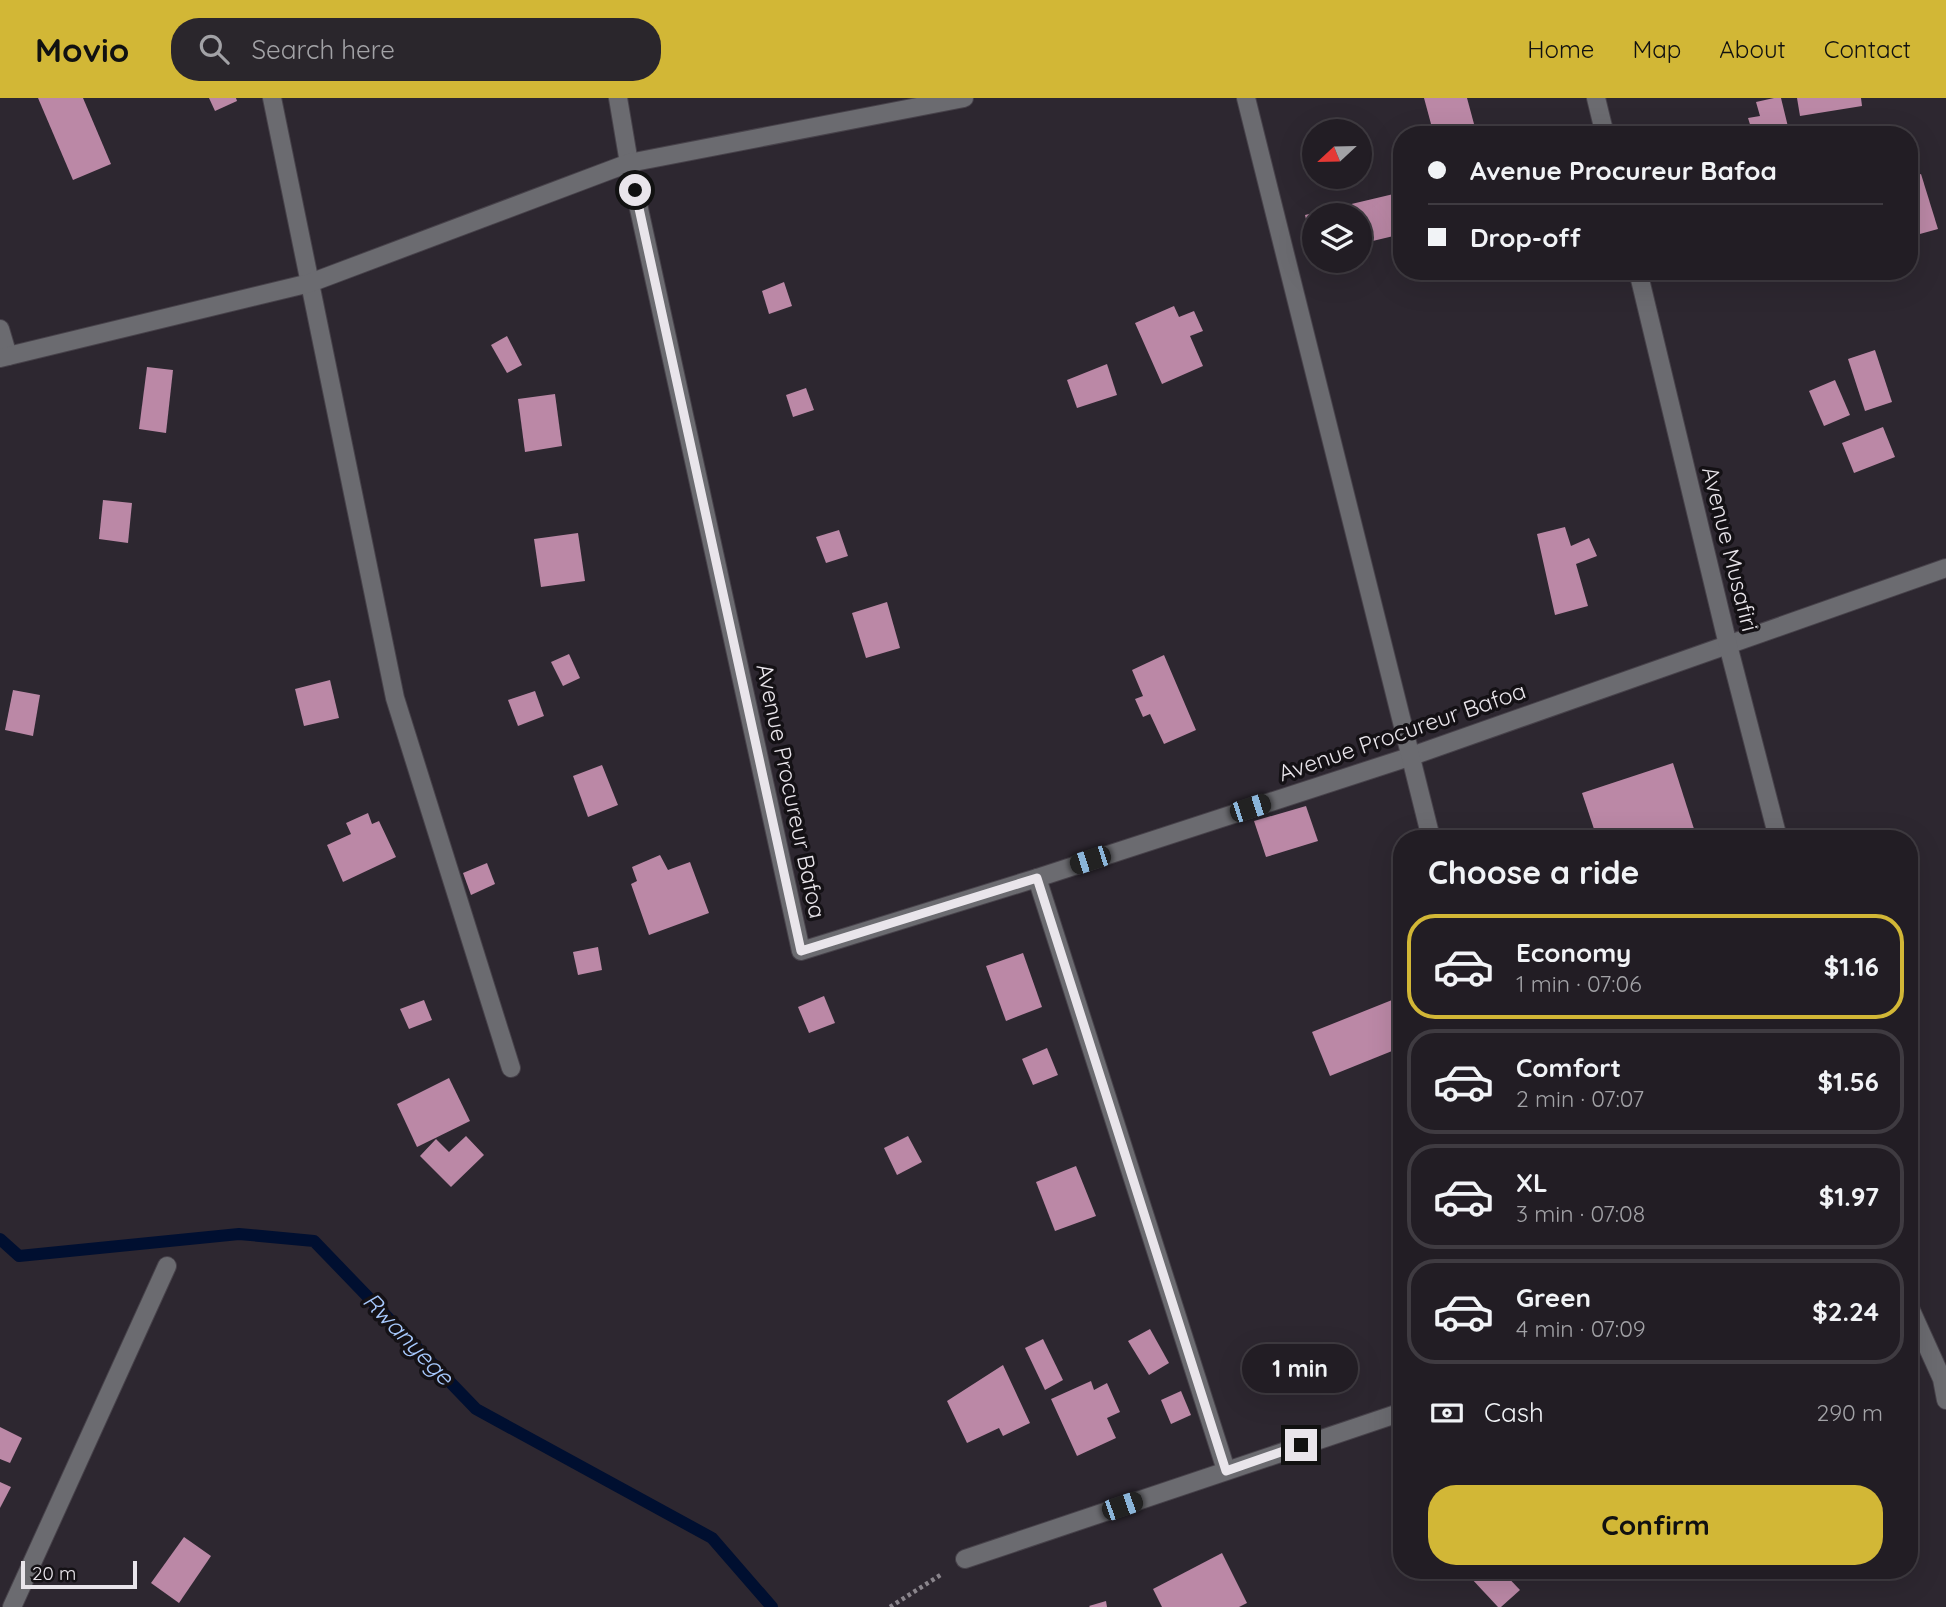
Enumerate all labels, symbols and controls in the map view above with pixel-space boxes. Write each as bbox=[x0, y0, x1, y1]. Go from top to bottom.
search box bbox=[171, 18, 661, 81]
text: Movio bbox=[35, 29, 129, 70]
icon: search bbox=[195, 30, 233, 68]
text: Search here bbox=[251, 33, 395, 66]
text: Home bbox=[1527, 34, 1594, 64]
text: Map bbox=[1632, 34, 1681, 64]
text: About bbox=[1719, 34, 1786, 64]
text: Contact bbox=[1824, 34, 1911, 64]
north arrow bbox=[1302, 119, 1372, 189]
map controls bbox=[1302, 119, 1372, 273]
text: Avenue Procureur Bafoa bbox=[1470, 154, 1777, 187]
route start bbox=[619, 174, 651, 206]
button: layers bbox=[1302, 203, 1372, 273]
text: Drop-off bbox=[1470, 221, 1581, 254]
street label: Avenue Musafiri bbox=[1696, 463, 1765, 634]
street label: Avenue Procureur Bafoa bbox=[750, 661, 833, 921]
street label: Avenue Procureur Bafoa bbox=[1274, 676, 1529, 788]
car bbox=[1227, 792, 1274, 824]
car bbox=[1067, 844, 1114, 876]
text: Choose a ride bbox=[1428, 852, 1640, 892]
icon: car bbox=[1432, 935, 1495, 998]
text: Economy bbox=[1516, 936, 1631, 969]
text: $1.16 bbox=[1824, 950, 1879, 983]
text: 1 min · 07:06 bbox=[1516, 969, 1642, 998]
icon: car bbox=[1432, 1050, 1495, 1113]
text: Comfort bbox=[1516, 1051, 1621, 1084]
text: $1.56 bbox=[1818, 1065, 1879, 1098]
text: 2 min · 07:07 bbox=[1516, 1084, 1644, 1113]
icon: car bbox=[1432, 1165, 1495, 1228]
text: XL bbox=[1516, 1166, 1548, 1199]
text: $1.97 bbox=[1819, 1180, 1879, 1213]
text: 3 min · 07:08 bbox=[1516, 1199, 1645, 1228]
icon: car bbox=[1432, 1280, 1495, 1343]
text: Green bbox=[1516, 1281, 1591, 1314]
water label: Rwanyege bbox=[357, 1286, 461, 1392]
text: $2.24 bbox=[1812, 1295, 1879, 1328]
text: 4 min · 07:09 bbox=[1516, 1314, 1646, 1343]
callout: 1 min bbox=[1243, 1344, 1359, 1392]
text: 1 min bbox=[1272, 1354, 1328, 1383]
icon: cash bbox=[1428, 1394, 1466, 1432]
text: Cash bbox=[1484, 1396, 1544, 1429]
text: 290 m bbox=[1816, 1398, 1883, 1427]
route end bbox=[1285, 1429, 1317, 1461]
button: Confirm bbox=[1428, 1485, 1883, 1565]
car bbox=[1099, 1489, 1146, 1523]
scale bar bbox=[21, 1558, 136, 1590]
text: 20 m bbox=[32, 1561, 76, 1585]

